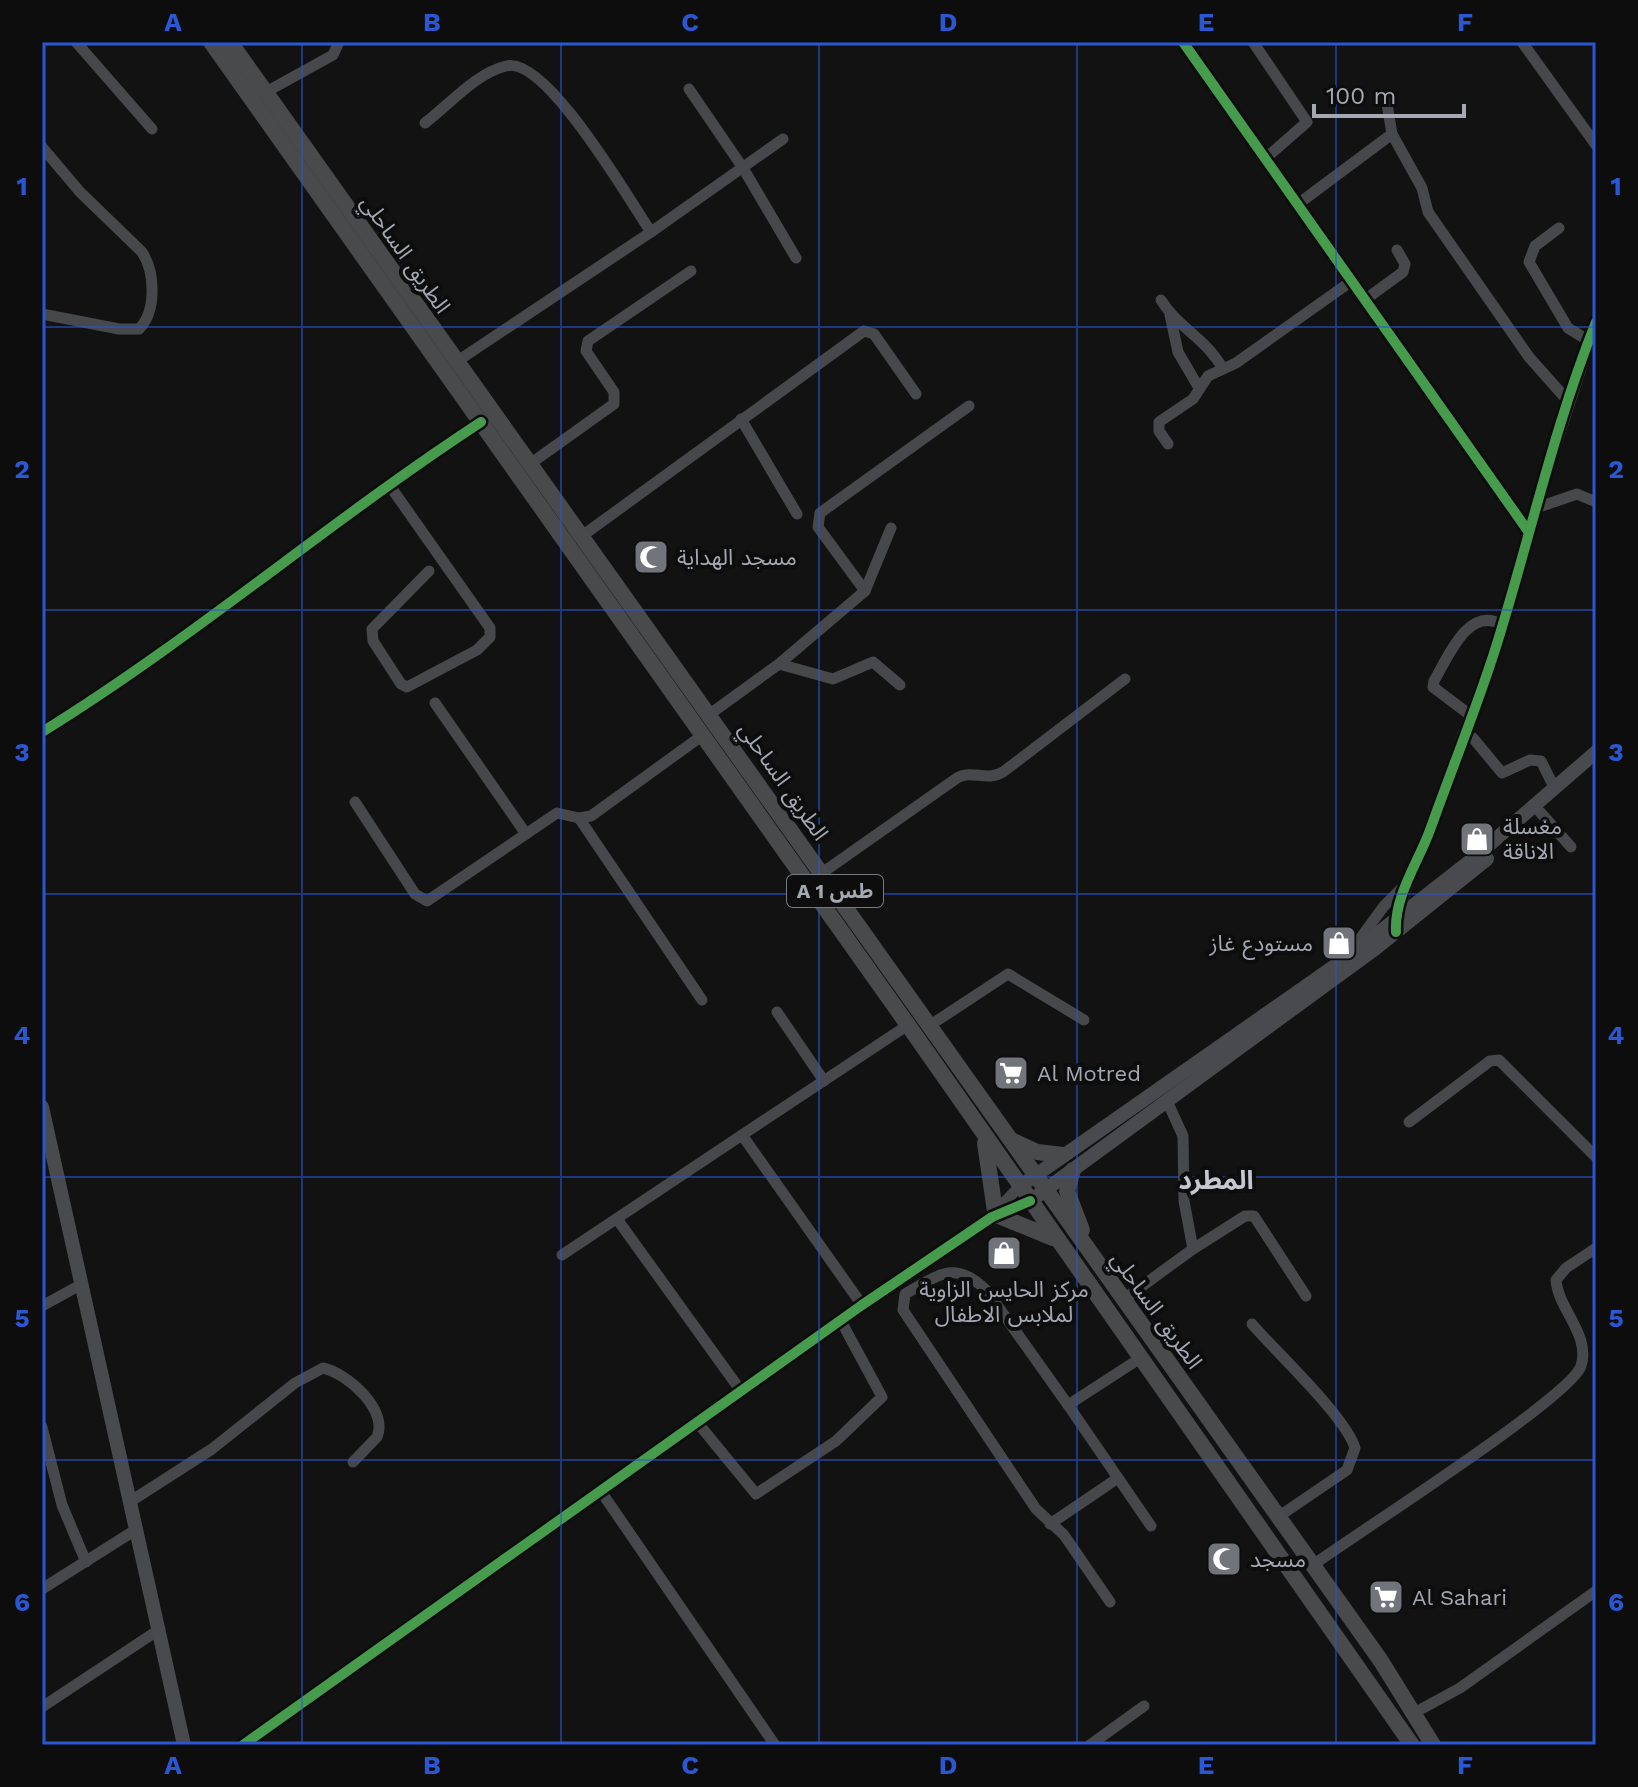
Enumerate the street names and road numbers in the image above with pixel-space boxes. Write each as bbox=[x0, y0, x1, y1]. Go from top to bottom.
street label: الطريق الساحلي bbox=[352, 190, 455, 320]
street label: الطريق الساحلي bbox=[730, 717, 833, 847]
road number: A 1 طس bbox=[787, 875, 883, 907]
street label: الطريق الساحلي bbox=[1103, 1247, 1207, 1376]

